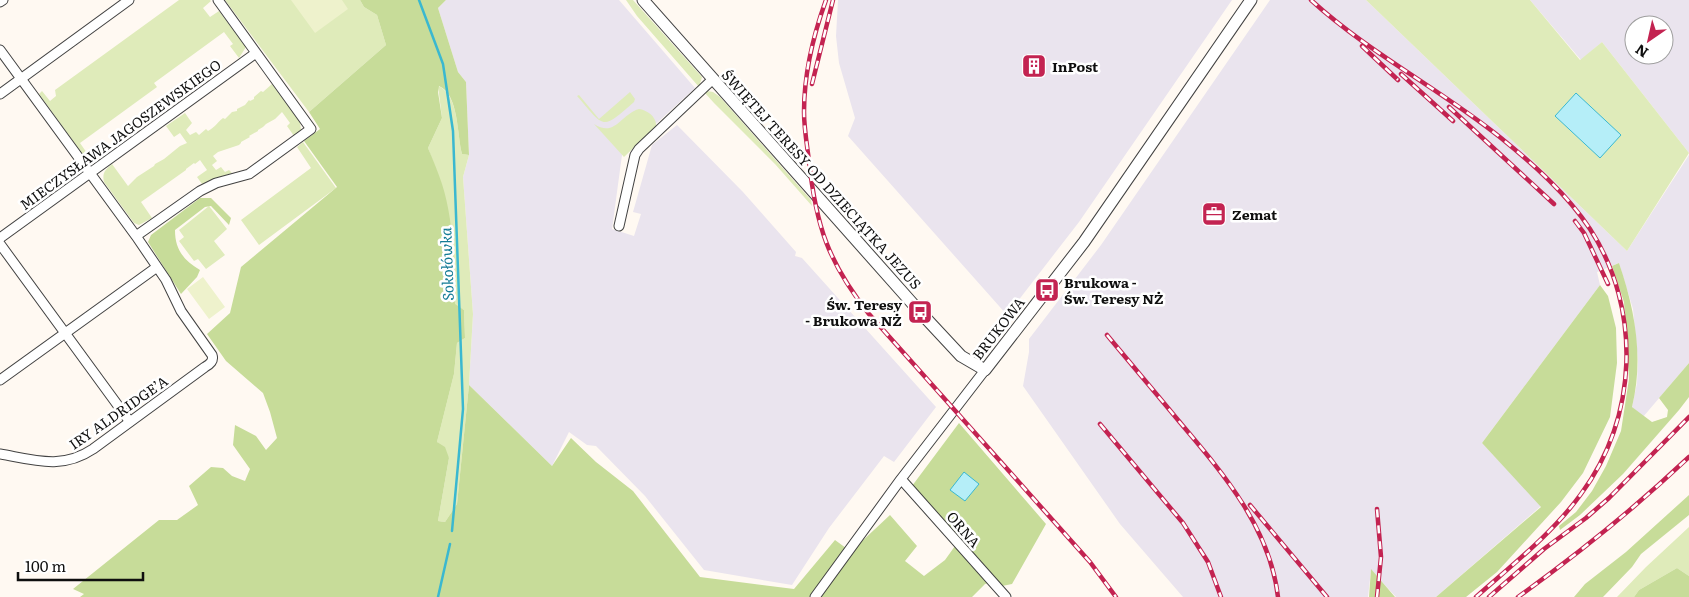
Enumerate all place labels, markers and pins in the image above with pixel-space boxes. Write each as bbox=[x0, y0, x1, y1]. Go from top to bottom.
building icon: InPost bbox=[1021, 53, 1047, 79]
place label: InPost bbox=[1052, 56, 1099, 76]
office icon: Zemat bbox=[1201, 201, 1227, 227]
place label: Zemat bbox=[1232, 204, 1278, 224]
place label: Brukowa - Św. Teresy NŻ bbox=[1064, 272, 1164, 308]
bus stop icon: Brukowa - Św. Teresy NŻ bbox=[1034, 277, 1060, 303]
place label: Św. Teresy - Brukowa NŻ bbox=[805, 294, 902, 330]
bus stop icon: Św. Teresy - Brukowa NŻ bbox=[907, 299, 933, 325]

